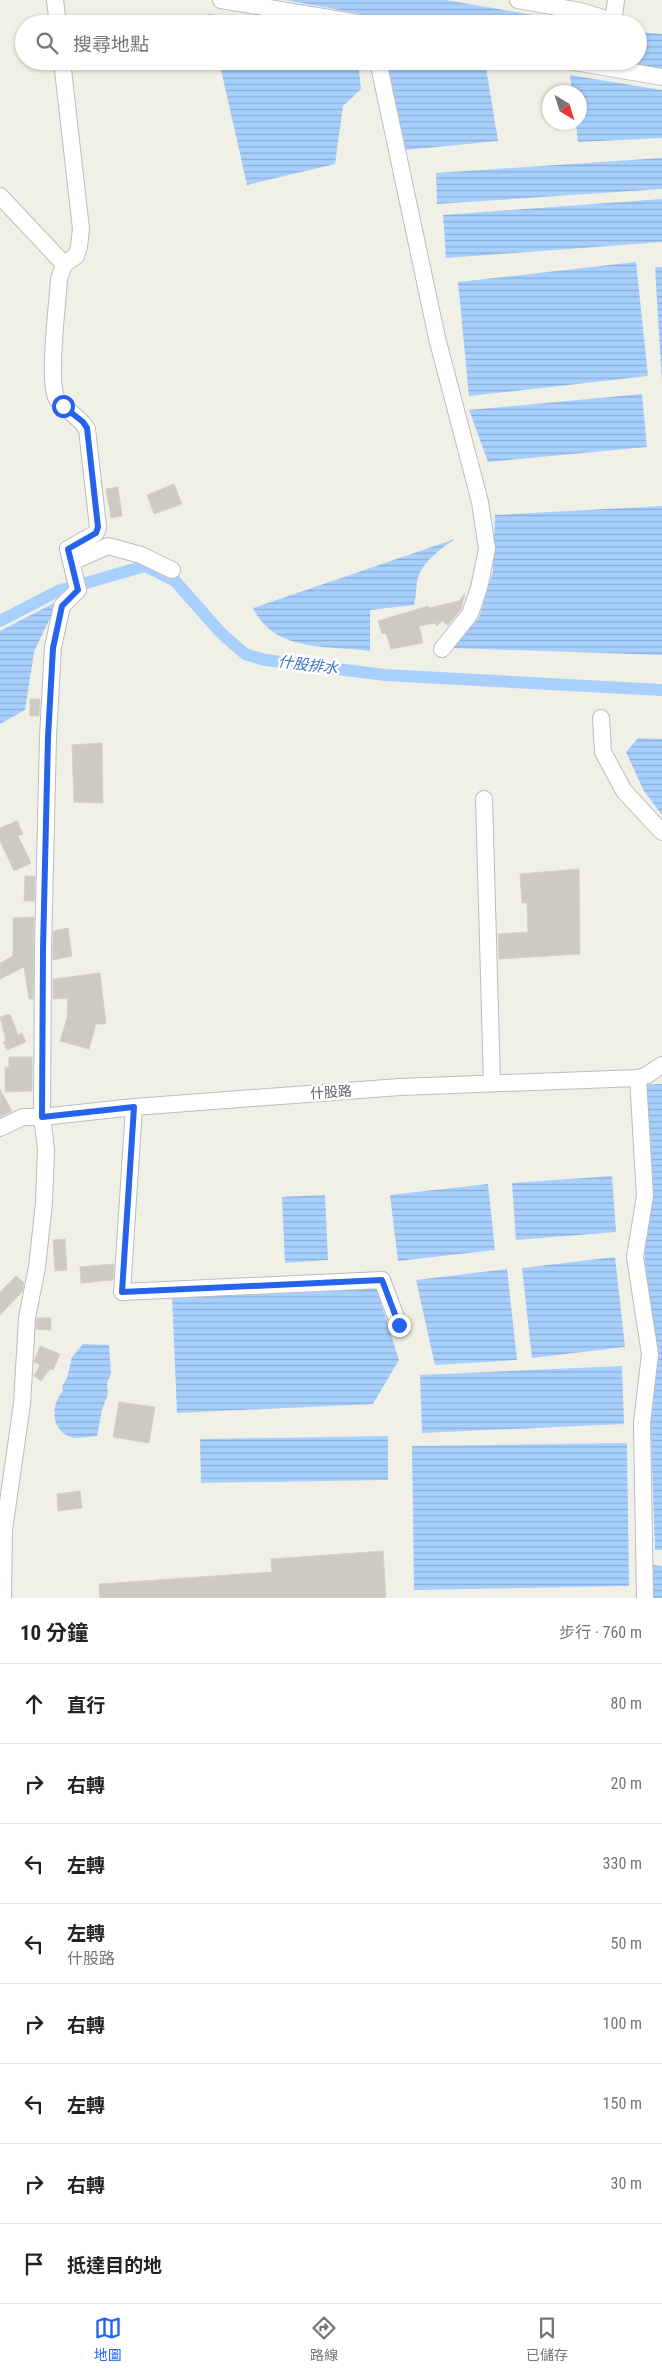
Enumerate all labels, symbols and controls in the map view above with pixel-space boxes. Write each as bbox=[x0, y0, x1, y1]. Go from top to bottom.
search box bbox=[15, 15, 647, 70]
icon: search bbox=[33, 29, 61, 57]
text: 搜尋地點 bbox=[73, 33, 149, 56]
north arrow bbox=[542, 85, 587, 130]
route start bbox=[52, 395, 75, 418]
water label: 什股排水 bbox=[277, 652, 340, 678]
street label: 什股路 bbox=[309, 1083, 353, 1101]
route end bbox=[388, 1314, 411, 1337]
text: 10 分鐘 bbox=[20, 1621, 88, 1645]
text: 步行 · 760 m bbox=[559, 1623, 642, 1642]
icon: ahead bbox=[20, 1690, 48, 1718]
text: 直行 bbox=[67, 1694, 105, 1717]
text: 80 m bbox=[610, 1694, 642, 1713]
icon: right bbox=[20, 1770, 48, 1798]
text: 右轉 bbox=[67, 1774, 105, 1797]
text: 20 m bbox=[610, 1774, 642, 1793]
icon: left bbox=[20, 1850, 48, 1878]
text: 左轉 bbox=[67, 1854, 105, 1877]
text: 330 m bbox=[603, 1854, 642, 1873]
text: 左轉 bbox=[67, 1922, 105, 1945]
icon: left bbox=[20, 1930, 48, 1958]
text: 50 m bbox=[610, 1934, 642, 1953]
text: 什股路 bbox=[67, 1949, 115, 1968]
icon: right bbox=[20, 2010, 48, 2038]
text: 右轉 bbox=[67, 2014, 105, 2037]
text: 100 m bbox=[603, 2014, 642, 2033]
icon: left bbox=[20, 2090, 48, 2118]
text: 左轉 bbox=[67, 2094, 105, 2117]
text: 150 m bbox=[603, 2094, 642, 2113]
icon: right bbox=[20, 2170, 48, 2198]
text: 右轉 bbox=[67, 2174, 105, 2197]
text: 30 m bbox=[610, 2174, 642, 2193]
icon: arrive bbox=[20, 2250, 48, 2278]
text: 抵達目的地 bbox=[67, 2254, 162, 2277]
tab: 地圖 bbox=[94, 2314, 122, 2364]
tab: 路線 bbox=[310, 2314, 338, 2364]
tab: 已儲存 bbox=[526, 2314, 568, 2364]

